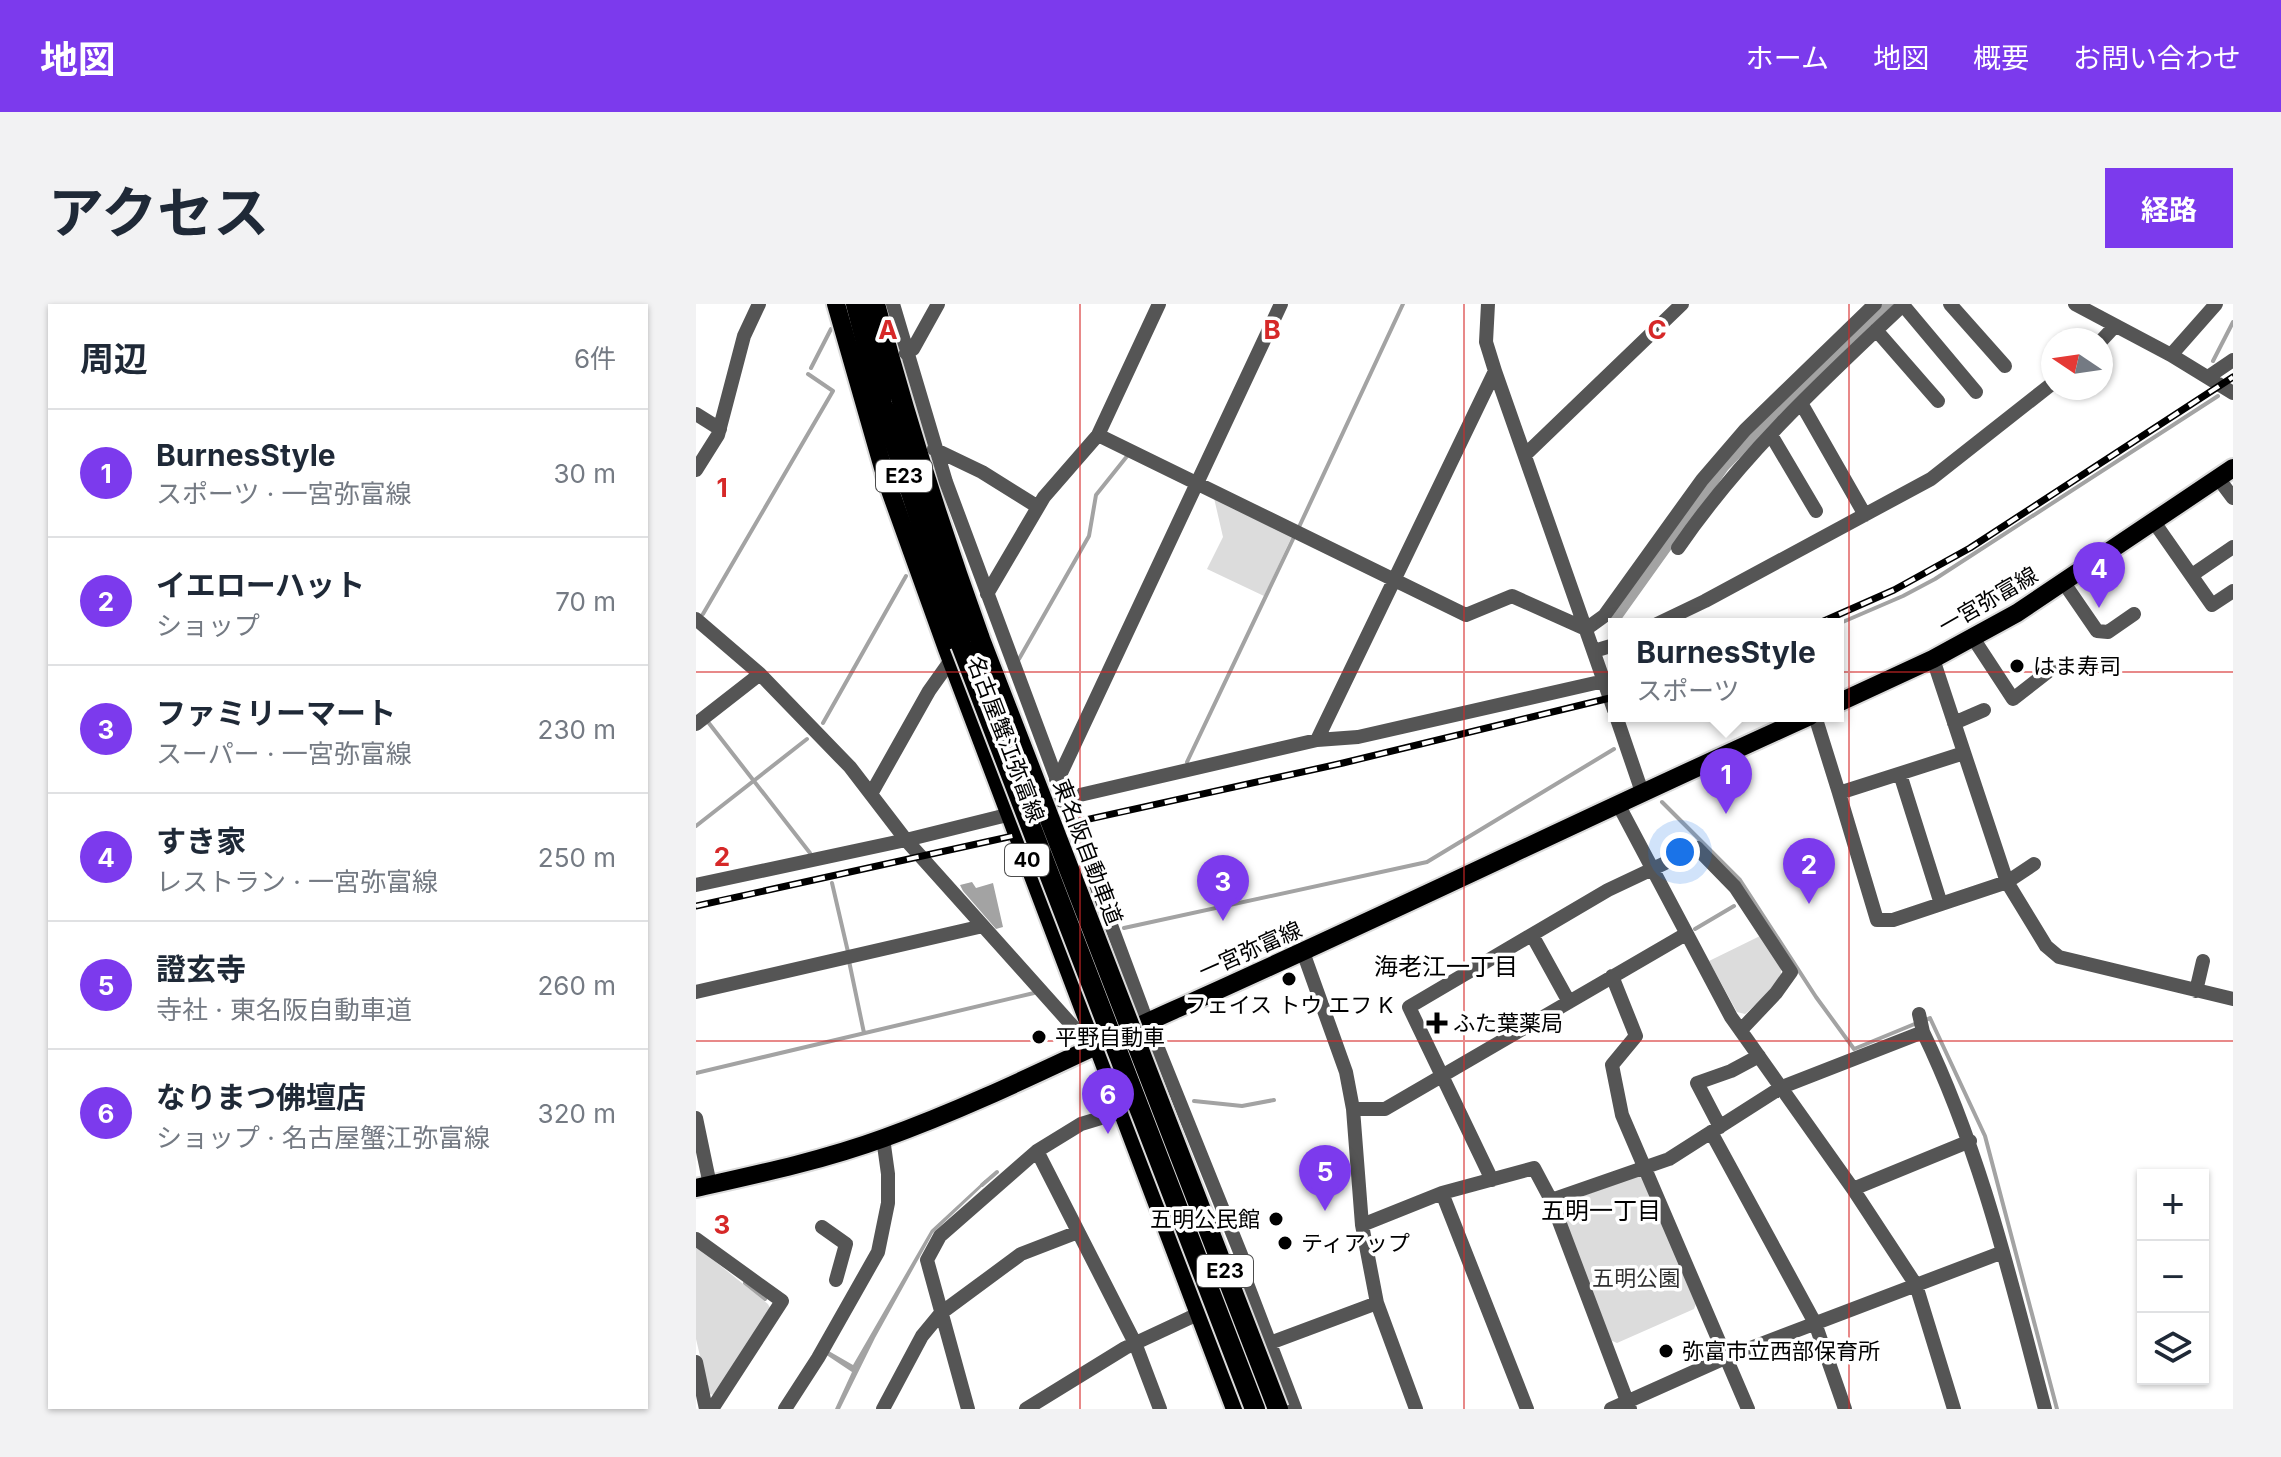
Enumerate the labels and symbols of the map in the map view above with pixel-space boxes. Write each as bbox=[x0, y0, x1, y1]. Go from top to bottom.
text: A bbox=[878, 314, 898, 345]
text: B bbox=[1263, 314, 1281, 345]
text: C bbox=[1647, 314, 1667, 345]
north arrow bbox=[2041, 328, 2113, 400]
road number: E23 bbox=[876, 460, 932, 492]
text: 1 bbox=[716, 472, 728, 503]
pin: 4 bbox=[2073, 542, 2125, 608]
street label: 一宮弥富線 bbox=[1934, 561, 2042, 639]
street label: 名古屋蟹江弥富線 bbox=[962, 652, 1050, 826]
place label: はま寿司 bbox=[2033, 653, 2121, 679]
marker: はま寿司 bbox=[2008, 657, 2026, 675]
pin: 1 bbox=[1700, 748, 1752, 814]
street label: 東名阪自動車道 bbox=[1048, 775, 1128, 929]
your location bbox=[1660, 832, 1700, 872]
pin: 2 bbox=[1783, 838, 1835, 904]
text: 2 bbox=[714, 841, 730, 872]
road number: 40 bbox=[1005, 844, 1049, 876]
pin: 3 bbox=[1197, 855, 1249, 921]
street label: 一宮弥富線 bbox=[1194, 916, 1306, 984]
district label: 海老江一丁目 bbox=[1374, 952, 1518, 981]
marker: フェイス トウ エフ K bbox=[1280, 970, 1298, 988]
place label: フェイス トウ エフ K bbox=[1185, 992, 1394, 1018]
place label: ふた葉薬局 bbox=[1453, 1010, 1563, 1036]
marker: ふた葉薬局 bbox=[1428, 1014, 1446, 1032]
place label: 平野自動車 bbox=[1055, 1024, 1165, 1050]
marker: 平野自動車 bbox=[1030, 1028, 1048, 1046]
pin: 6 bbox=[1082, 1068, 1134, 1134]
pin: 5 bbox=[1299, 1145, 1351, 1211]
district label: 五明一丁目 bbox=[1541, 1196, 1661, 1225]
place label: 五明公民館 bbox=[1150, 1206, 1260, 1232]
text: 3 bbox=[714, 1209, 730, 1240]
marker: 五明公民館 bbox=[1267, 1210, 1285, 1228]
place label: ティアップ bbox=[1301, 1230, 1410, 1256]
marker: ティアップ bbox=[1276, 1234, 1294, 1252]
road number: E23 bbox=[1197, 1255, 1253, 1287]
park label: 五明公園 bbox=[1592, 1265, 1680, 1291]
place label: 弥富市立西部保育所 bbox=[1682, 1338, 1880, 1364]
marker: 弥富市立西部保育所 bbox=[1657, 1342, 1675, 1360]

